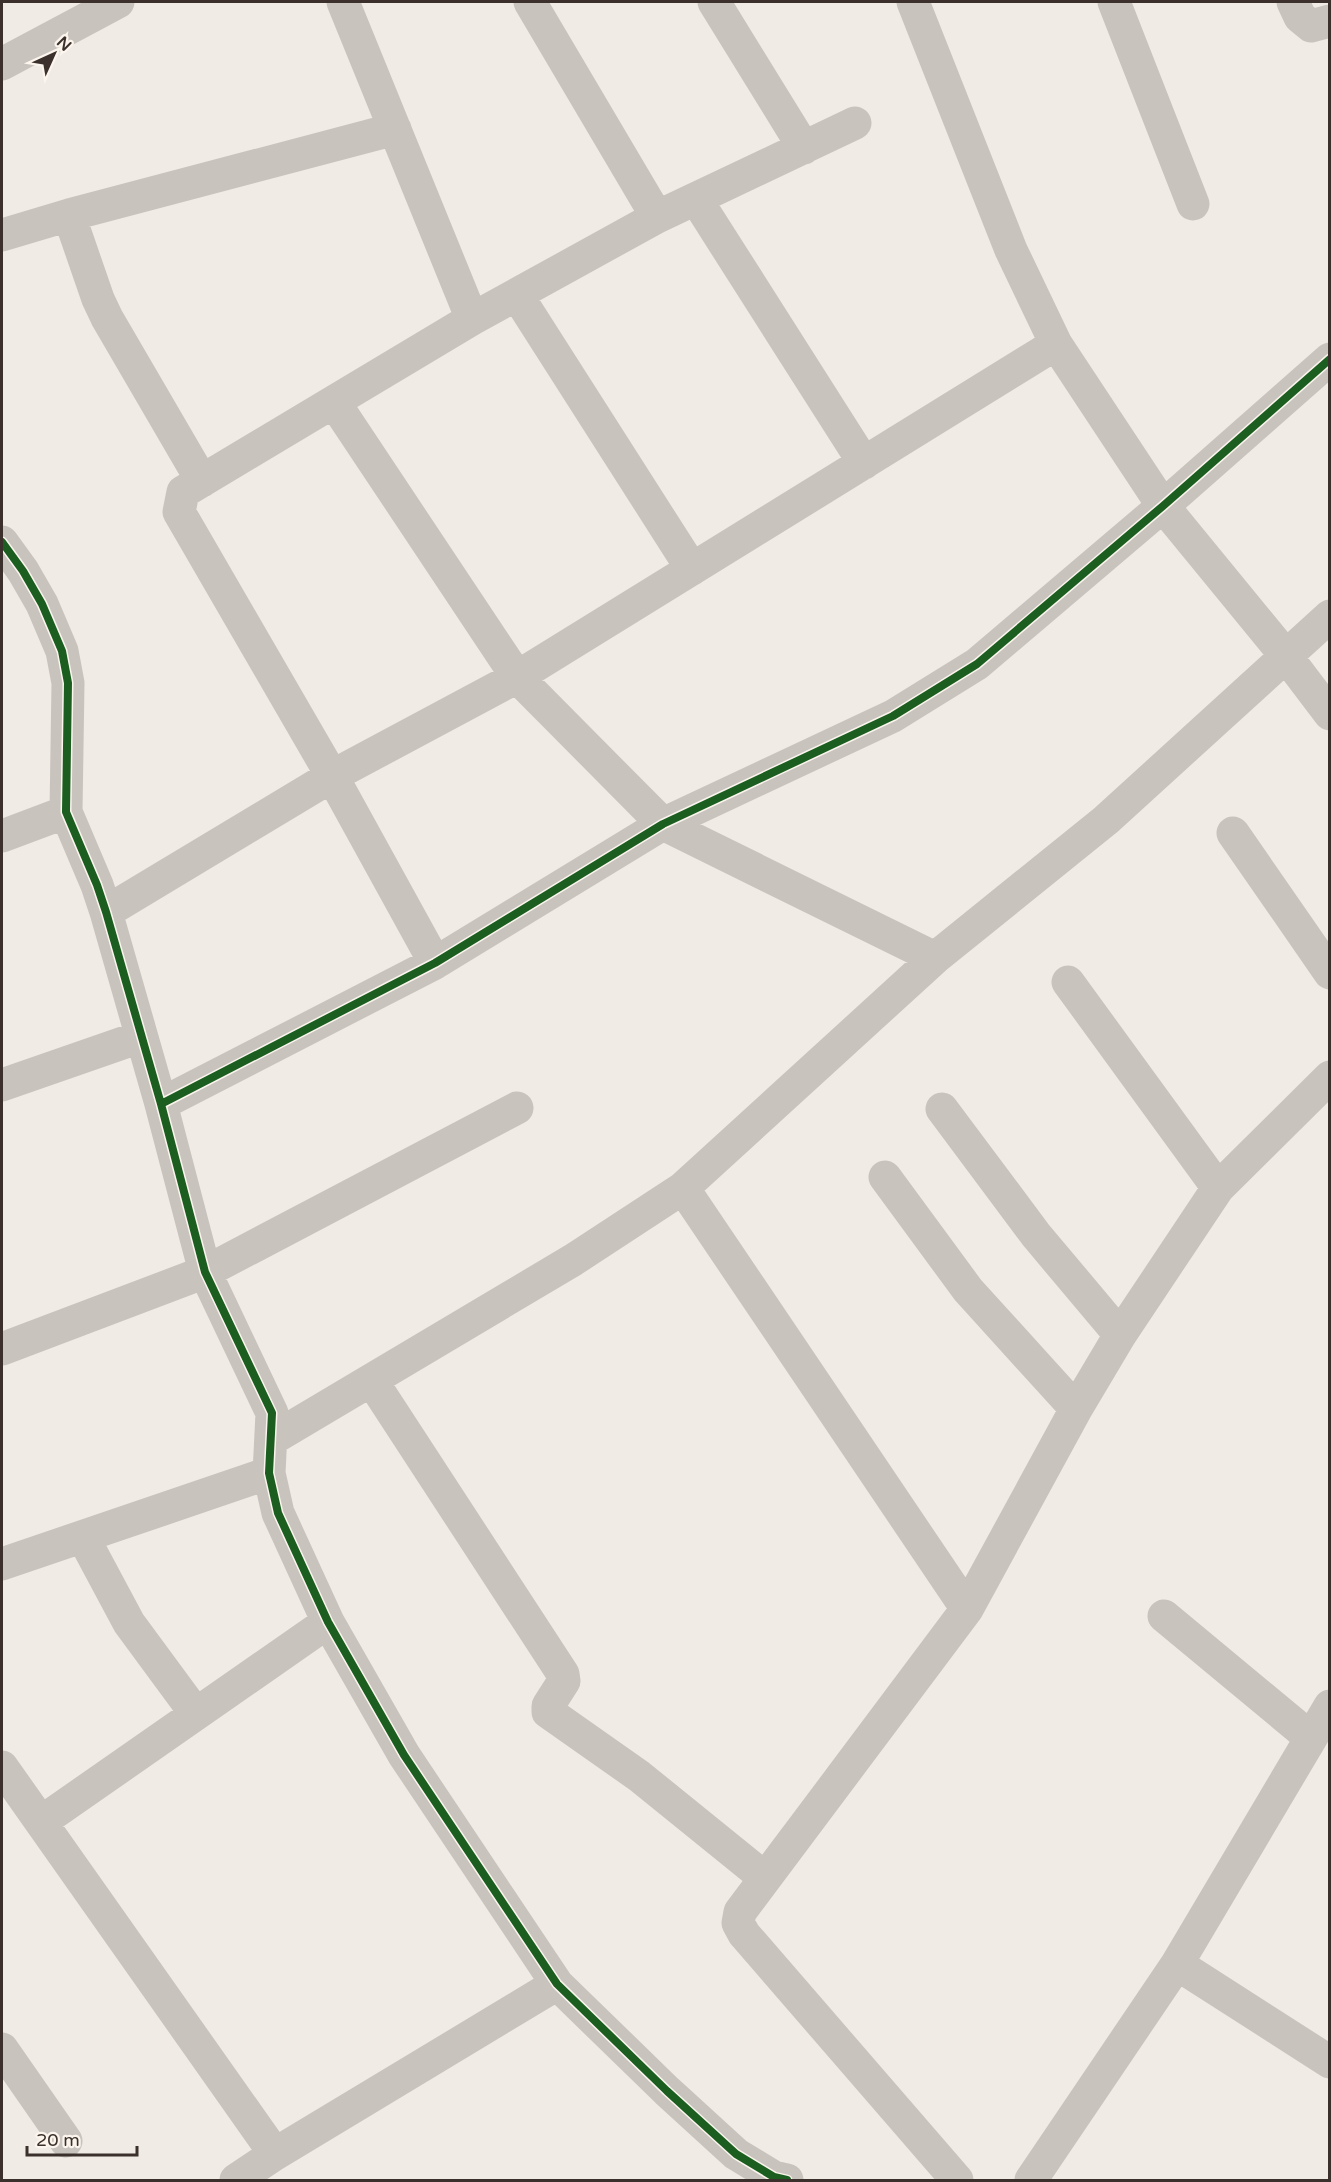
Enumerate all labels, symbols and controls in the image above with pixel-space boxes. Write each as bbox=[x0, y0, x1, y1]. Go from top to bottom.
north arrow bbox=[24, 24, 84, 84]
text: N bbox=[52, 32, 76, 56]
scale bar bbox=[27, 2119, 136, 2157]
text: 20 m bbox=[36, 2129, 80, 2151]

